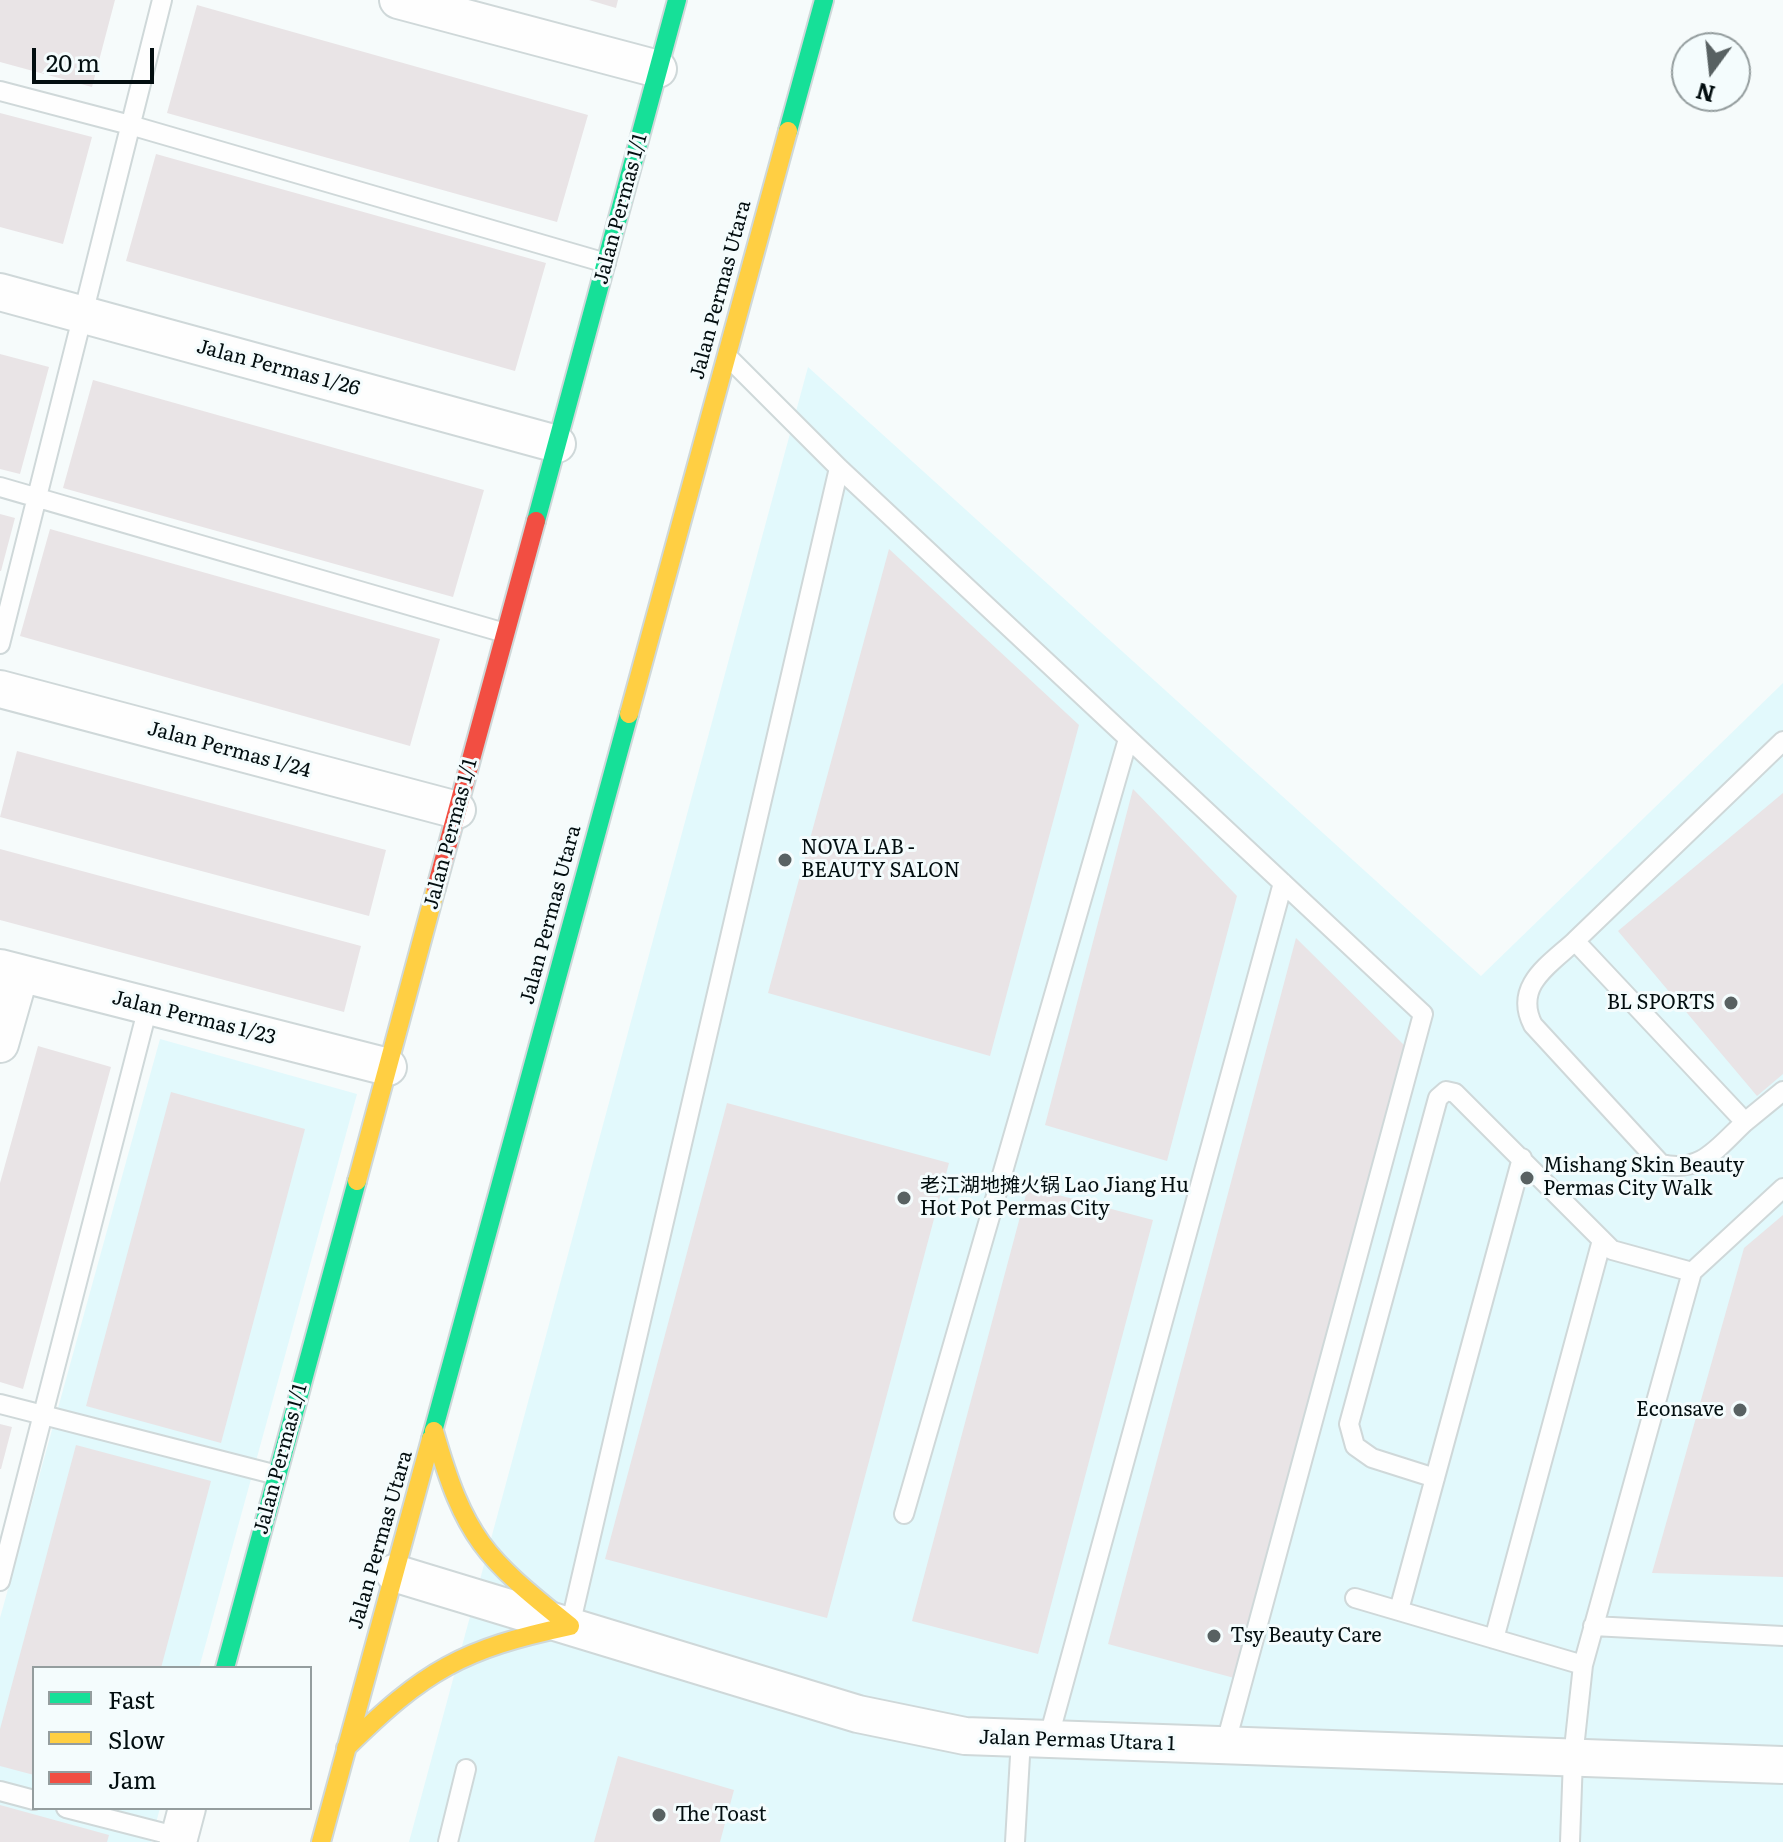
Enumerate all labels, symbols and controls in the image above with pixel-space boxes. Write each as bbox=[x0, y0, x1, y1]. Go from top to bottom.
scale bar bbox=[36, 32, 158, 82]
north arrow bbox=[1671, 32, 1751, 112]
text: 20 m bbox=[46, 44, 100, 79]
text: N bbox=[1692, 75, 1718, 112]
street label: Jalan Permas 1/1 bbox=[589, 131, 653, 287]
street label: Jalan Permas Utara bbox=[686, 198, 756, 382]
street label: Jalan Permas 1/26 bbox=[194, 335, 362, 401]
street label: Jalan Permas 1/24 bbox=[145, 717, 313, 783]
street label: Jalan Permas 1/1 bbox=[419, 756, 483, 912]
street label: Jalan Permas Utara bbox=[516, 823, 586, 1007]
place label: NOVA LAB - BEAUTY SALON bbox=[801, 836, 960, 883]
marker: NOVA LAB - BEAUTY SALON bbox=[776, 851, 794, 869]
street label: Jalan Permas 1/23 bbox=[110, 986, 278, 1050]
place label: BL SPORTS bbox=[1607, 991, 1715, 1015]
marker: BL SPORTS bbox=[1722, 994, 1740, 1012]
place label: Mishang Skin Beauty Permas City Walk bbox=[1543, 1154, 1744, 1201]
marker: Mishang Skin Beauty Permas City Walk bbox=[1518, 1169, 1536, 1187]
place label: 老江湖地摊火锅 Lao Jiang Hu Hot Pot Permas City bbox=[920, 1174, 1189, 1221]
marker: 老江湖地摊火锅 Lao Jiang Hu Hot Pot Permas City bbox=[895, 1189, 913, 1207]
street label: Jalan Permas 1/1 bbox=[249, 1381, 313, 1537]
place label: Econsave bbox=[1636, 1398, 1724, 1422]
marker: Econsave bbox=[1731, 1401, 1749, 1419]
street label: Jalan Permas Utara bbox=[344, 1448, 418, 1632]
place label: Tsy Beauty Care bbox=[1230, 1624, 1382, 1648]
marker: Tsy Beauty Care bbox=[1205, 1627, 1223, 1645]
legend bbox=[32, 1666, 312, 1810]
text: Fast bbox=[108, 1681, 155, 1716]
text: Slow bbox=[108, 1721, 165, 1756]
street label: Jalan Permas Utara 1 bbox=[978, 1726, 1176, 1756]
text: Jam bbox=[108, 1761, 156, 1796]
place label: The Toast bbox=[675, 1803, 767, 1827]
marker: The Toast bbox=[650, 1806, 668, 1824]

